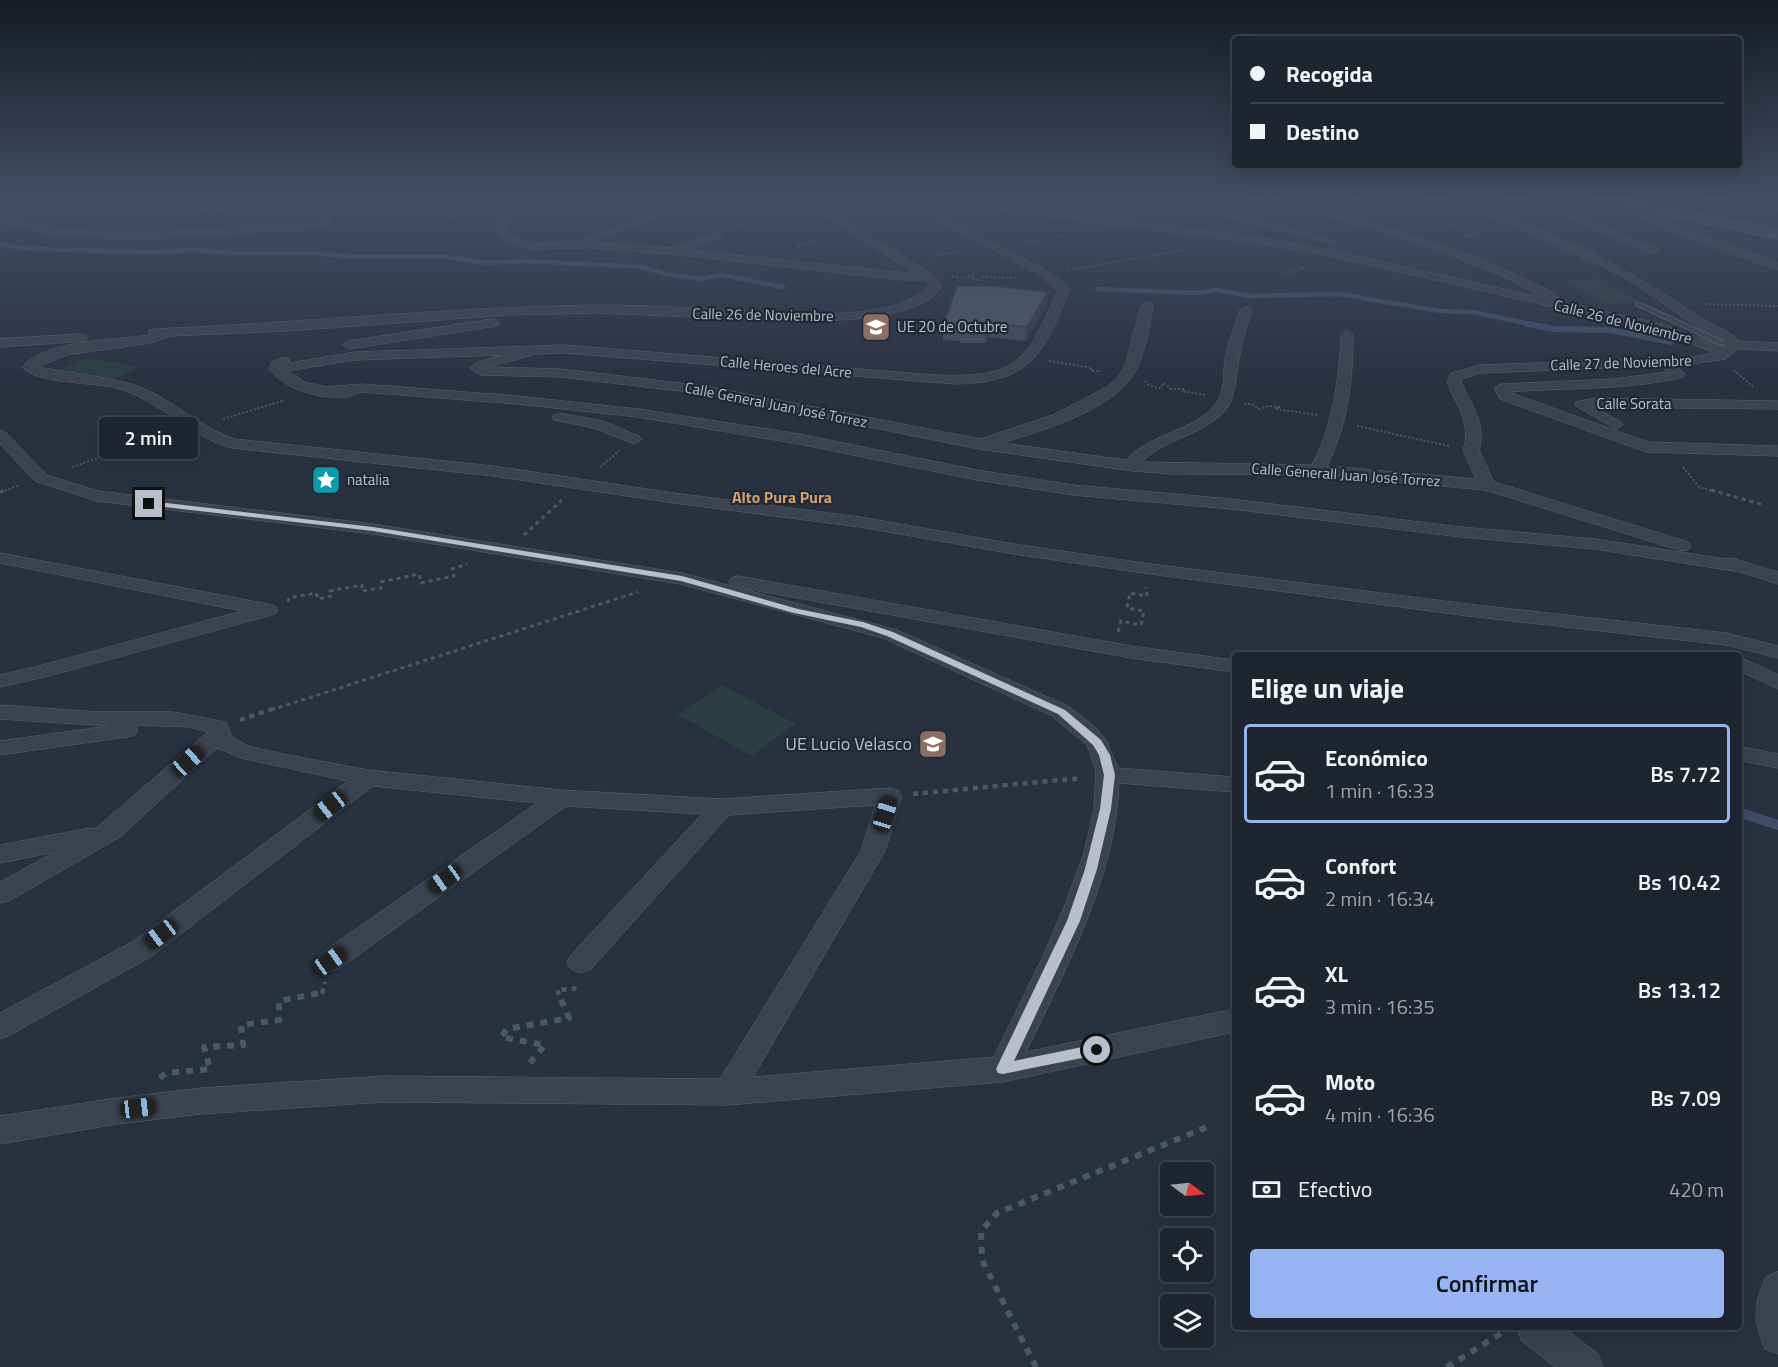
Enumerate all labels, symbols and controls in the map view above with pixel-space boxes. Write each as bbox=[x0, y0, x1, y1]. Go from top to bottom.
text: Recogida bbox=[1286, 57, 1373, 91]
text: Destino bbox=[1286, 115, 1359, 149]
street label: Calle 26 de Noviembre bbox=[1552, 293, 1694, 350]
street label: Calle 26 de Noviembre bbox=[692, 302, 834, 327]
school or university icon: UE 20 de Octubre bbox=[860, 311, 892, 343]
place label: UE 20 de Octubre bbox=[897, 315, 1007, 338]
street label: Calle Heroes del Acre bbox=[719, 349, 853, 384]
street label: Calle 27 de Noviembre bbox=[1550, 349, 1692, 376]
street label: Calle General Juan José Torrez bbox=[683, 376, 870, 434]
street label: Calle Sorata bbox=[1596, 392, 1672, 415]
callout: 2 min bbox=[100, 417, 198, 459]
text: 2 min bbox=[124, 422, 173, 453]
street label: Calle Generall Juan José Torrez bbox=[1251, 456, 1441, 493]
place icon: natalia bbox=[310, 464, 342, 496]
place label: natalia bbox=[347, 468, 390, 491]
district label: Alto Pura Pura bbox=[732, 485, 832, 509]
route end bbox=[135, 490, 162, 517]
text: Elige un viaje bbox=[1250, 667, 1404, 708]
school or university icon: UE Lucio Velasco bbox=[917, 728, 949, 760]
place label: UE Lucio Velasco bbox=[785, 730, 912, 757]
text: Económico bbox=[1325, 741, 1428, 775]
car bbox=[169, 742, 207, 780]
icon: car bbox=[1253, 747, 1307, 801]
text: Bs 7.72 bbox=[1650, 757, 1721, 791]
text: 1 min · 16:33 bbox=[1325, 775, 1435, 806]
car bbox=[310, 788, 350, 824]
car bbox=[871, 794, 899, 834]
text: Confort bbox=[1325, 849, 1396, 883]
icon: car bbox=[1253, 855, 1307, 909]
car bbox=[425, 861, 465, 897]
text: Bs 10.42 bbox=[1638, 865, 1721, 899]
text: 2 min · 16:34 bbox=[1325, 883, 1435, 914]
car bbox=[141, 916, 181, 952]
car bbox=[310, 943, 350, 979]
text: XL bbox=[1325, 957, 1348, 991]
icon: car bbox=[1253, 963, 1307, 1017]
text: Bs 13.12 bbox=[1638, 973, 1721, 1007]
text: 3 min · 16:35 bbox=[1325, 991, 1435, 1022]
route start bbox=[1083, 1036, 1110, 1063]
text: Moto bbox=[1325, 1065, 1375, 1099]
icon: car bbox=[1253, 1071, 1307, 1125]
text: Bs 7.09 bbox=[1650, 1081, 1721, 1115]
car bbox=[119, 1097, 157, 1119]
text: 4 min · 16:36 bbox=[1325, 1099, 1435, 1130]
north arrow bbox=[1160, 1162, 1214, 1216]
map controls bbox=[1160, 1162, 1214, 1348]
text: Efectivo bbox=[1298, 1172, 1372, 1206]
icon: cash bbox=[1250, 1173, 1283, 1206]
text: 420 m bbox=[1669, 1174, 1724, 1205]
button: locate bbox=[1160, 1228, 1214, 1282]
button: Confirmar bbox=[1250, 1249, 1724, 1318]
button: layers bbox=[1160, 1294, 1214, 1348]

